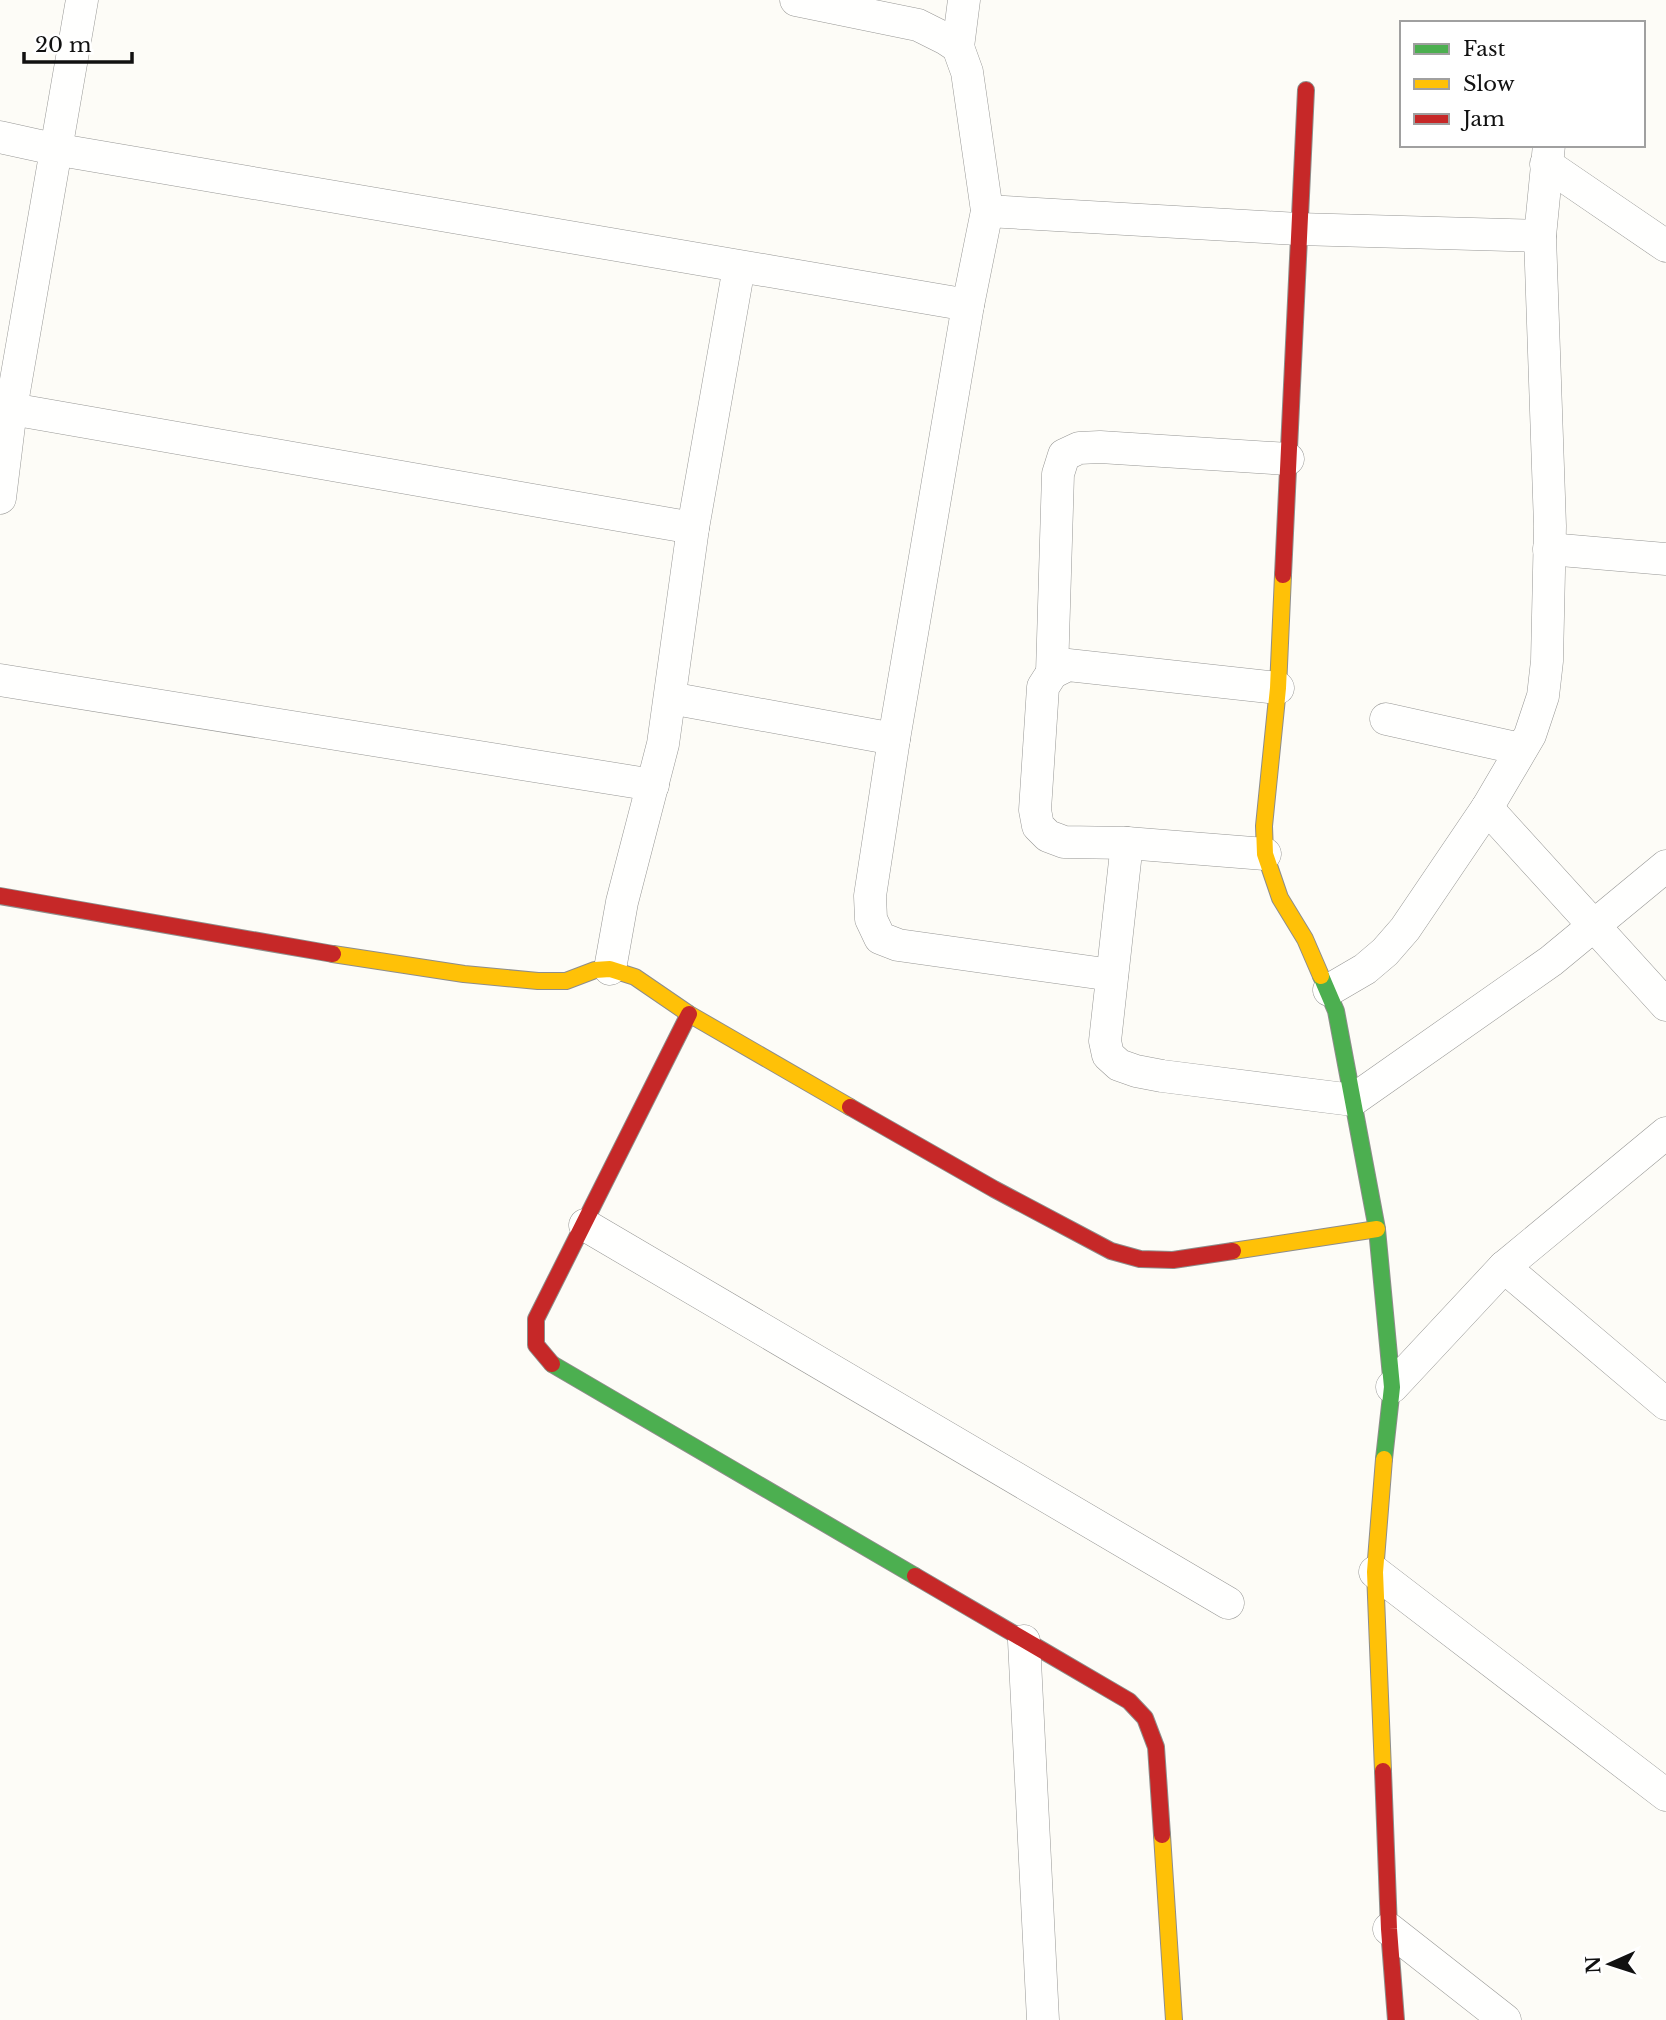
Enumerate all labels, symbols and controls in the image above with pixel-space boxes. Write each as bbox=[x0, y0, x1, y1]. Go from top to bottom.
scale bar bbox=[24, 21, 133, 65]
legend bbox=[1400, 21, 1645, 147]
text: 20 m bbox=[35, 32, 92, 58]
text: Fast bbox=[1463, 36, 1505, 62]
text: Slow bbox=[1463, 71, 1515, 97]
text: Jam bbox=[1460, 106, 1505, 132]
north arrow bbox=[1575, 1929, 1645, 1999]
text: N bbox=[1582, 1955, 1605, 1974]

